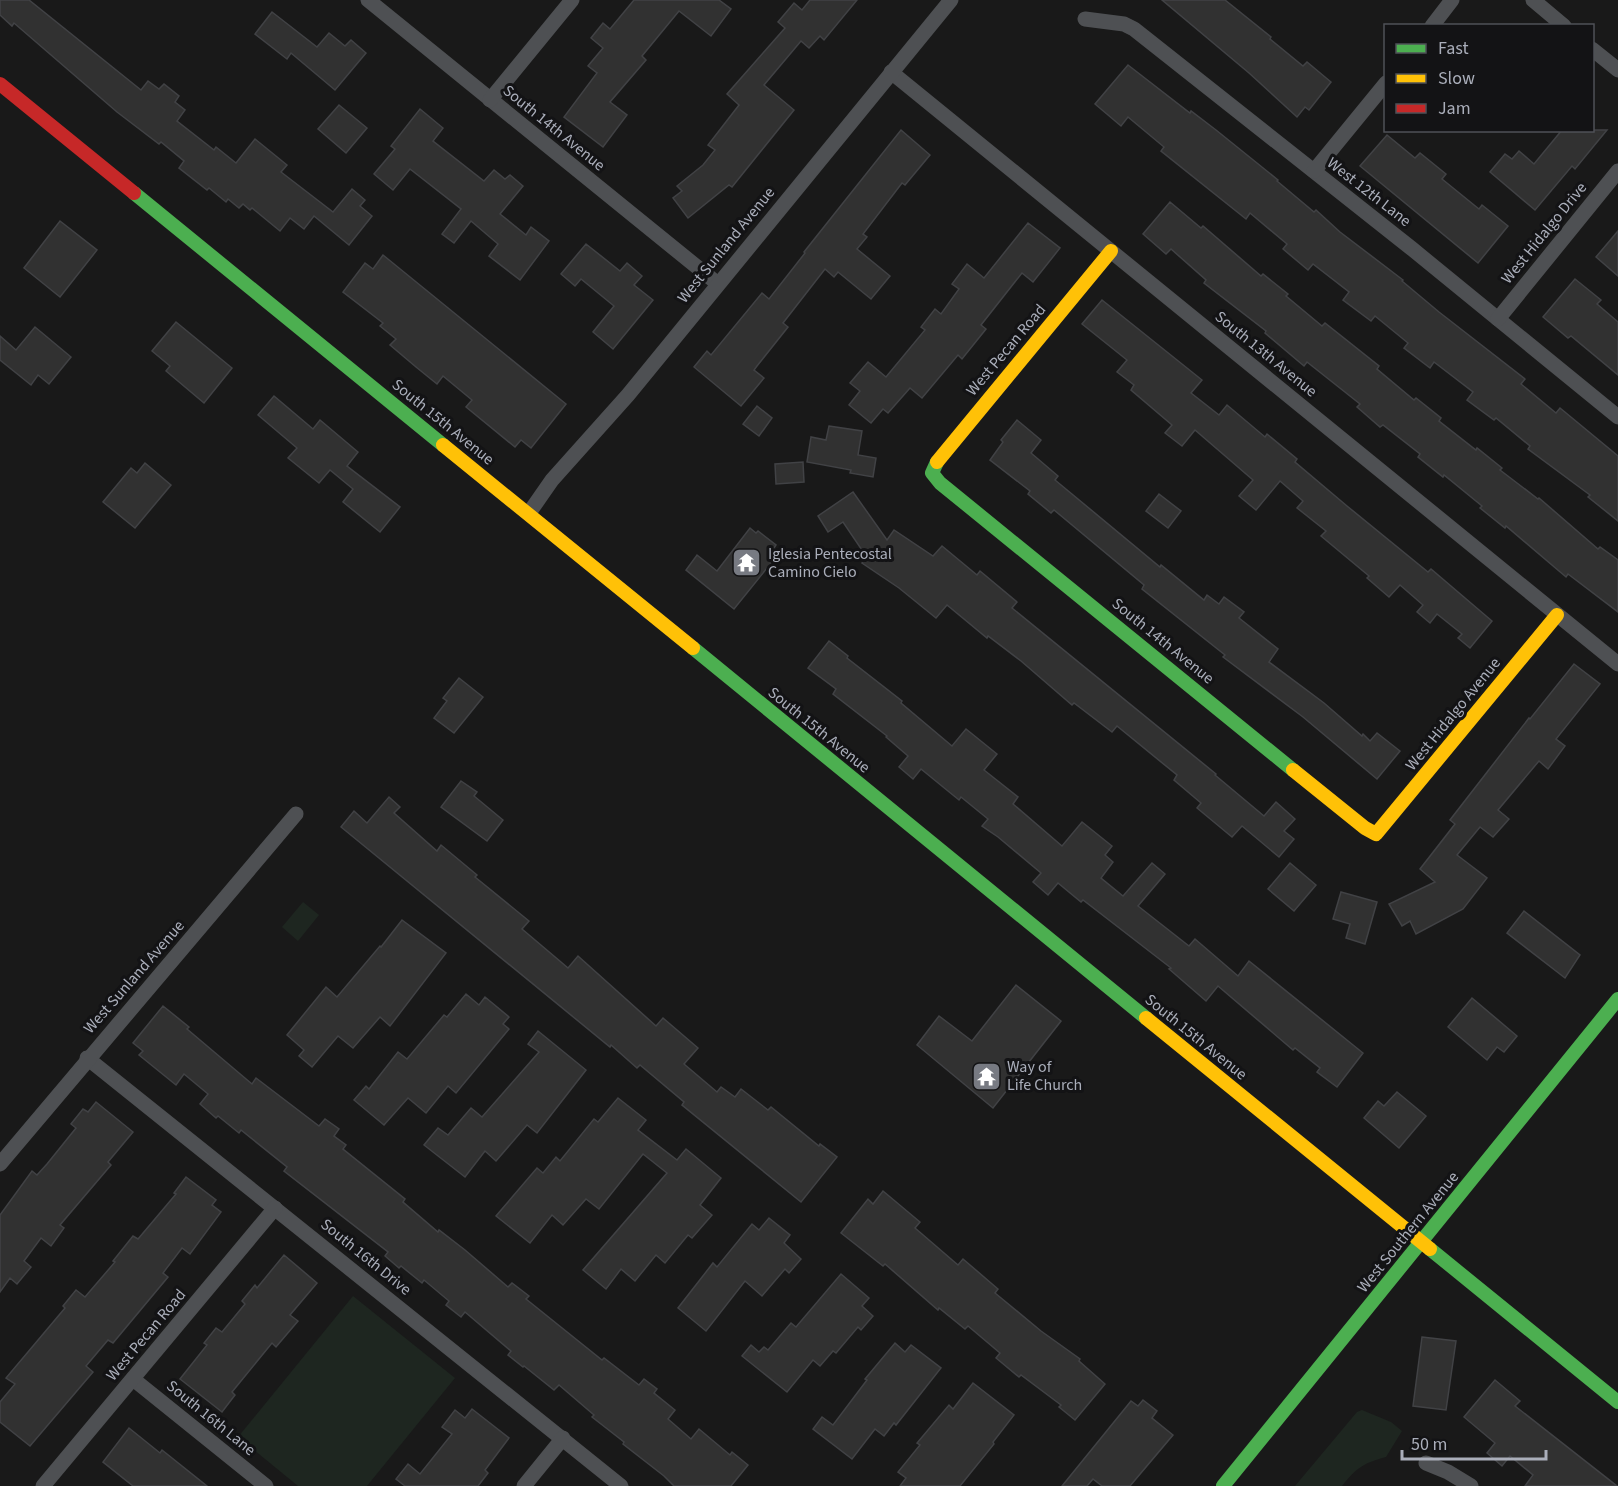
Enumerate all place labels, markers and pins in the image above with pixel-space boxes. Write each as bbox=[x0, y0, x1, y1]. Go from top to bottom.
place label: Iglesia Pentecostal Camino Cielo bbox=[768, 543, 892, 583]
temple icon: Iglesia Pentecostal Camino Cielo bbox=[731, 547, 763, 579]
place label: Way of Life Church bbox=[1007, 1056, 1082, 1096]
temple icon: Way of Life Church bbox=[970, 1060, 1002, 1092]

